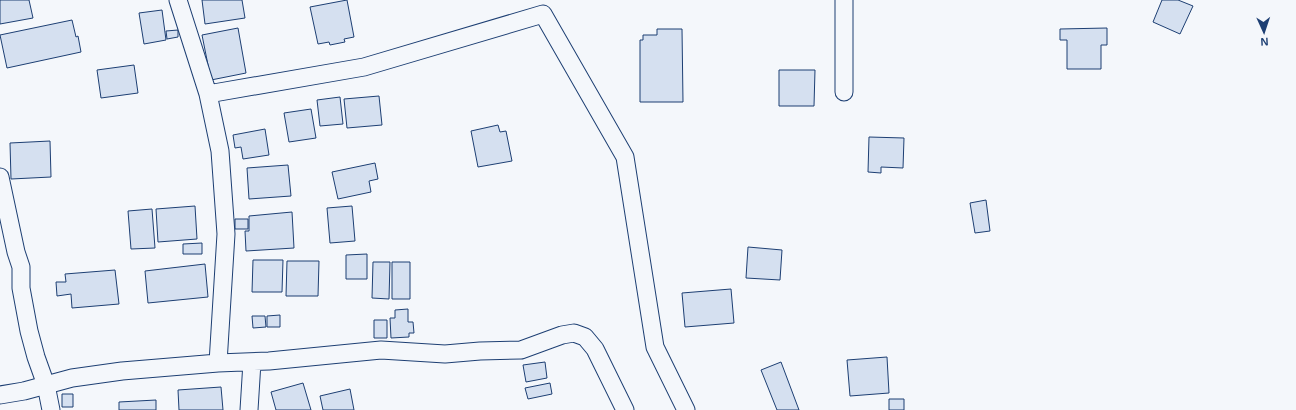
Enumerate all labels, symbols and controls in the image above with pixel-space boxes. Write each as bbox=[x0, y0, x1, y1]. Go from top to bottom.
north arrow bbox=[1244, 12, 1284, 52]
text: N bbox=[1260, 36, 1269, 48]

